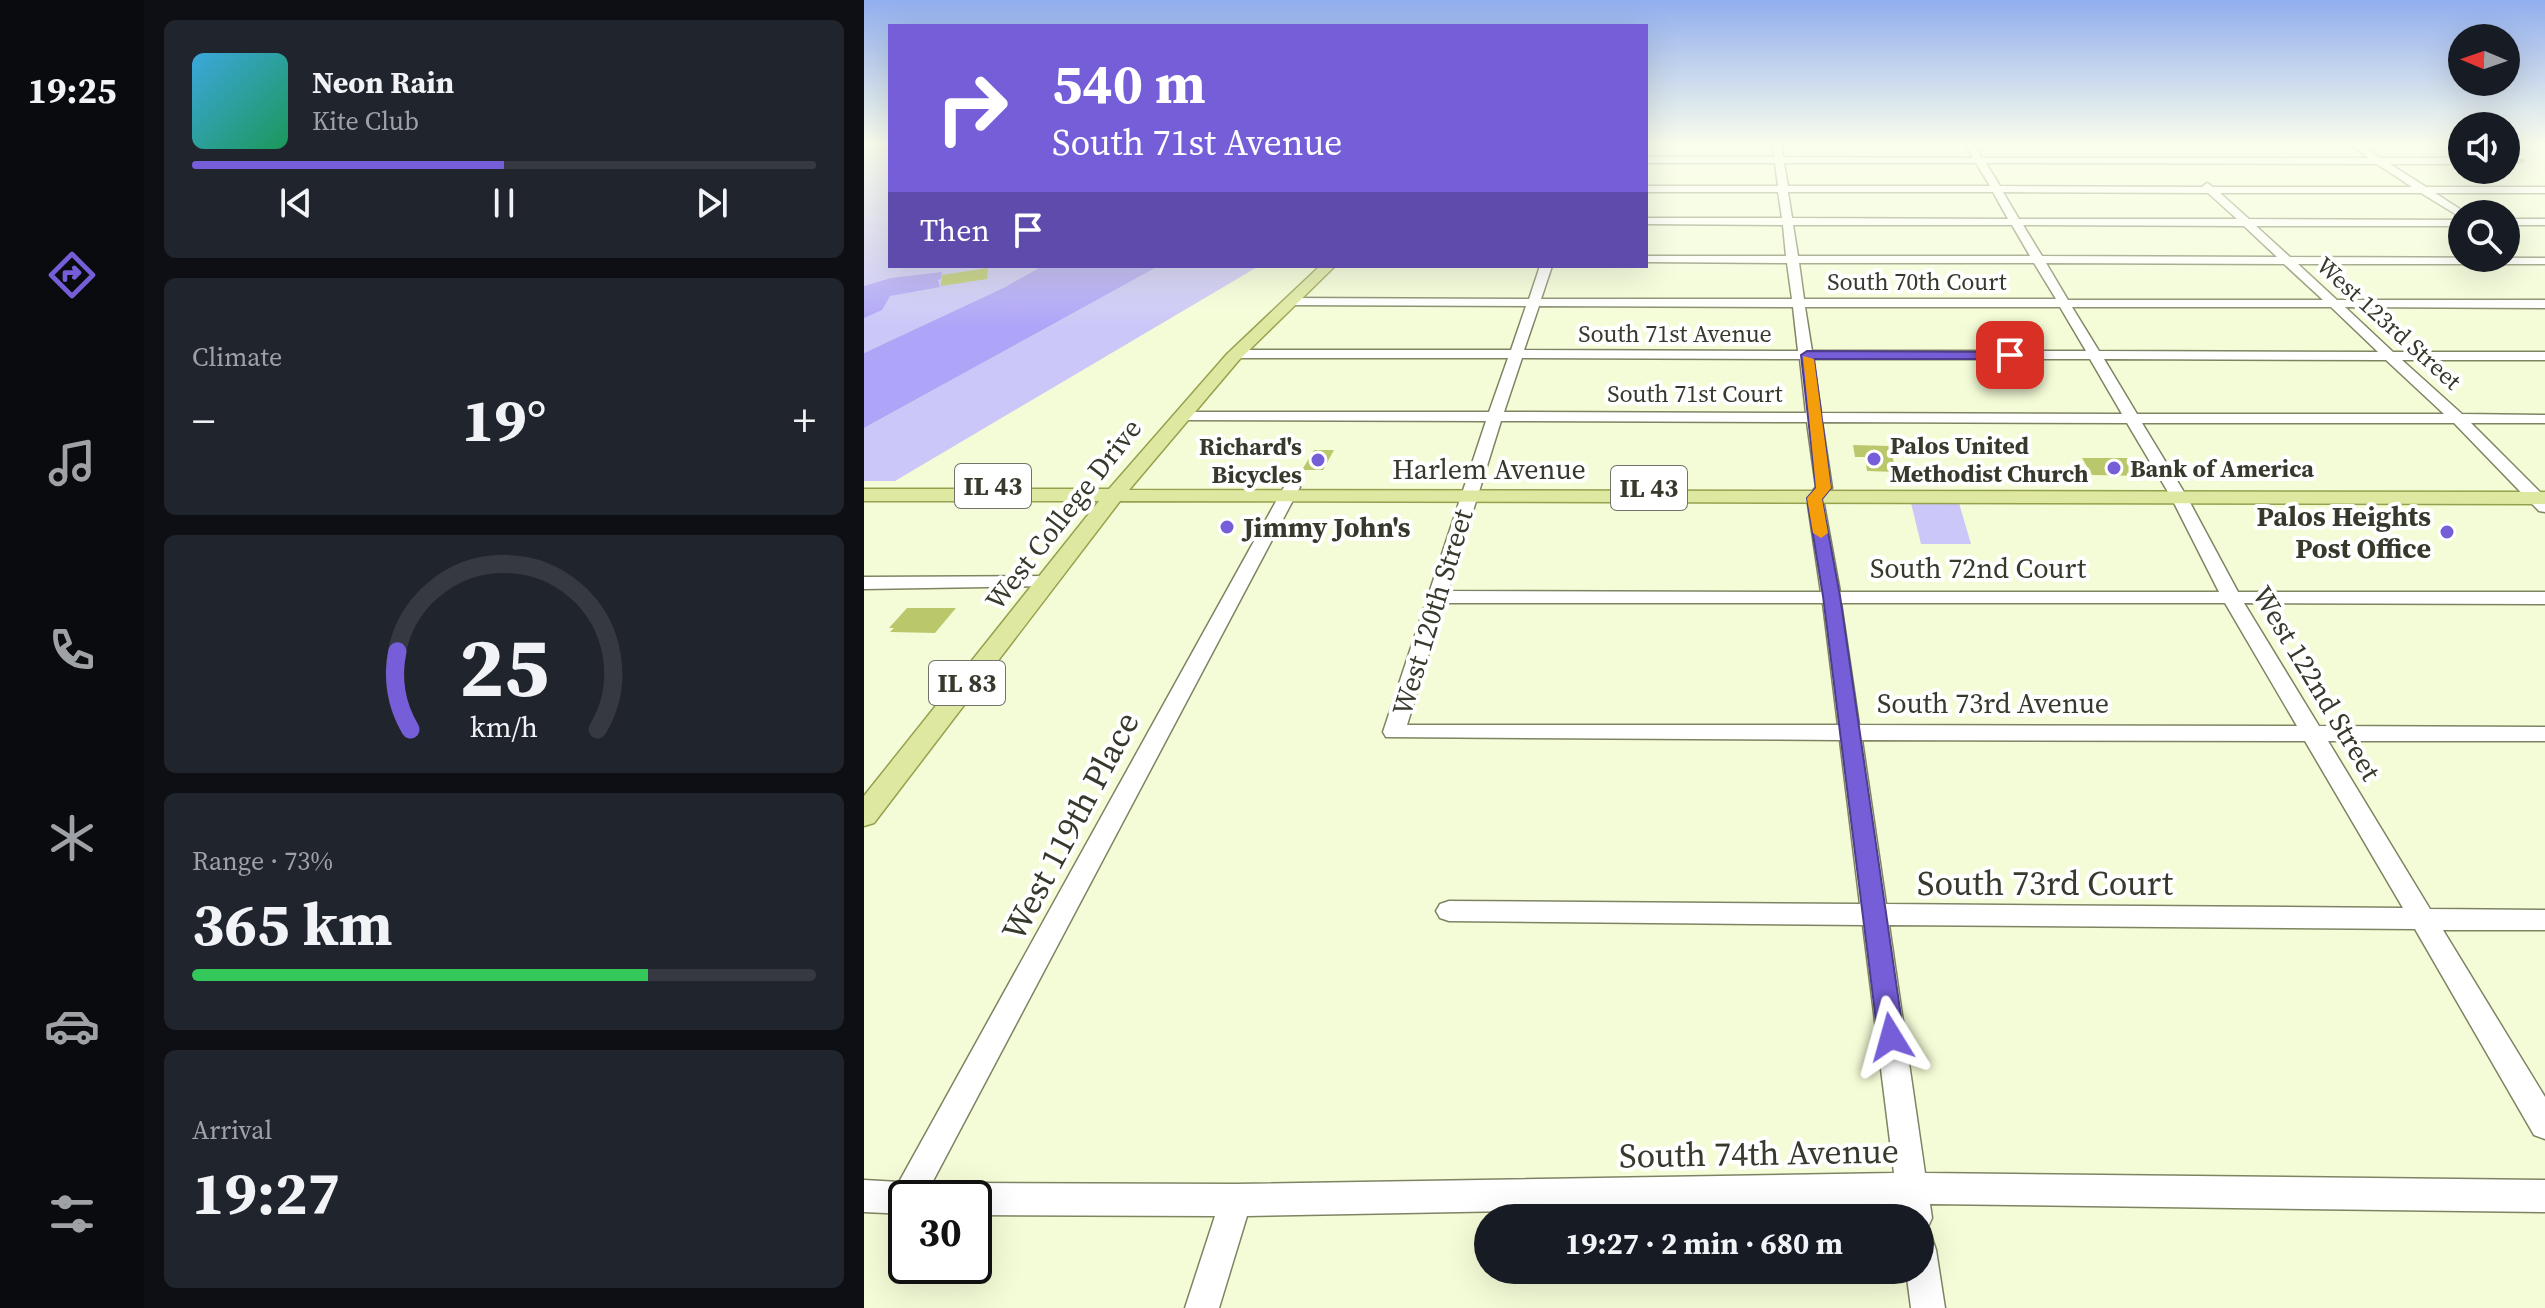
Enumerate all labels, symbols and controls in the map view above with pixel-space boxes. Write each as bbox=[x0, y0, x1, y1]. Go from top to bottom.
north arrow bbox=[2448, 24, 2520, 96]
map controls bbox=[2448, 24, 2520, 272]
text: 540 m bbox=[1052, 45, 1206, 122]
icon: right bbox=[920, 56, 1024, 160]
text: Neon Rain bbox=[312, 62, 454, 103]
text: 19:25 bbox=[28, 66, 116, 115]
text: Kite Club bbox=[312, 103, 419, 139]
button: sound bbox=[2448, 112, 2520, 184]
text: South 71st Avenue bbox=[1052, 118, 1342, 167]
icon: previous bbox=[274, 181, 318, 225]
icon: pause bbox=[482, 181, 526, 225]
icon: next bbox=[690, 181, 734, 225]
button: search bbox=[2448, 200, 2520, 272]
icon: arrive bbox=[1006, 208, 1050, 252]
text: Then bbox=[920, 210, 990, 251]
icon: directions bbox=[44, 247, 100, 303]
street label: West 123rd Street bbox=[2309, 249, 2469, 397]
street label: South 70th Court bbox=[1827, 265, 2007, 298]
street label: South 71st Avenue bbox=[1578, 317, 1772, 350]
pin bbox=[1976, 321, 2044, 389]
icon: arrive bbox=[1988, 333, 2032, 377]
text: Climate bbox=[192, 339, 282, 375]
street label: South 71st Court bbox=[1607, 377, 1783, 410]
text: 19° bbox=[462, 379, 546, 461]
text: − bbox=[192, 390, 215, 451]
text: + bbox=[793, 390, 816, 451]
street label: West College Drive bbox=[976, 410, 1150, 618]
place label: Palos United Methodist Church bbox=[1890, 429, 2089, 490]
place label: Richard's Bicycles bbox=[1199, 430, 1302, 491]
icon: music bbox=[44, 435, 100, 491]
street label: Harlem Avenue bbox=[1392, 450, 1586, 488]
marker: Palos United Methodist Church bbox=[1865, 450, 1883, 468]
marker: Richard's Bicycles bbox=[1309, 451, 1327, 469]
place label: Bank of America bbox=[2130, 452, 2314, 485]
marker: Bank of America bbox=[2105, 459, 2123, 477]
road number: IL 43 bbox=[955, 464, 1031, 508]
road number: IL 43 bbox=[1611, 466, 1687, 510]
place label: Palos Heights Post Office bbox=[2256, 497, 2431, 567]
street label: West 120th Street bbox=[1383, 503, 1482, 720]
place label: Jimmy John's bbox=[1241, 508, 1411, 546]
marker: Jimmy John's bbox=[1218, 518, 1236, 536]
marker: Palos Heights Post Office bbox=[2438, 523, 2456, 541]
street label: South 72nd Court bbox=[1870, 549, 2087, 587]
street label: West 122nd Street bbox=[2244, 579, 2391, 788]
text: 25 bbox=[459, 610, 549, 724]
icon: phone bbox=[44, 622, 100, 678]
road number: IL 83 bbox=[929, 661, 1005, 705]
street label: South 73rd Avenue bbox=[1877, 684, 2109, 722]
street label: West 119th Place bbox=[990, 704, 1150, 948]
text: km/h bbox=[470, 707, 538, 747]
icon: climate bbox=[44, 810, 100, 866]
text: Range · 73% bbox=[192, 843, 333, 879]
street label: South 73rd Court bbox=[1917, 860, 2173, 906]
text: 365 km bbox=[192, 883, 393, 965]
position arrow bbox=[1849, 995, 1933, 1079]
icon: car bbox=[44, 998, 100, 1054]
text: Arrival bbox=[192, 1112, 272, 1148]
street label: South 74th Avenue bbox=[1619, 1128, 1899, 1178]
text: 19:27 bbox=[192, 1152, 340, 1234]
speed limit sign: 30 bbox=[888, 1180, 992, 1284]
icon: filters bbox=[44, 1186, 100, 1242]
text: 19:27 · 2 min · 680 m bbox=[1565, 1223, 1843, 1264]

